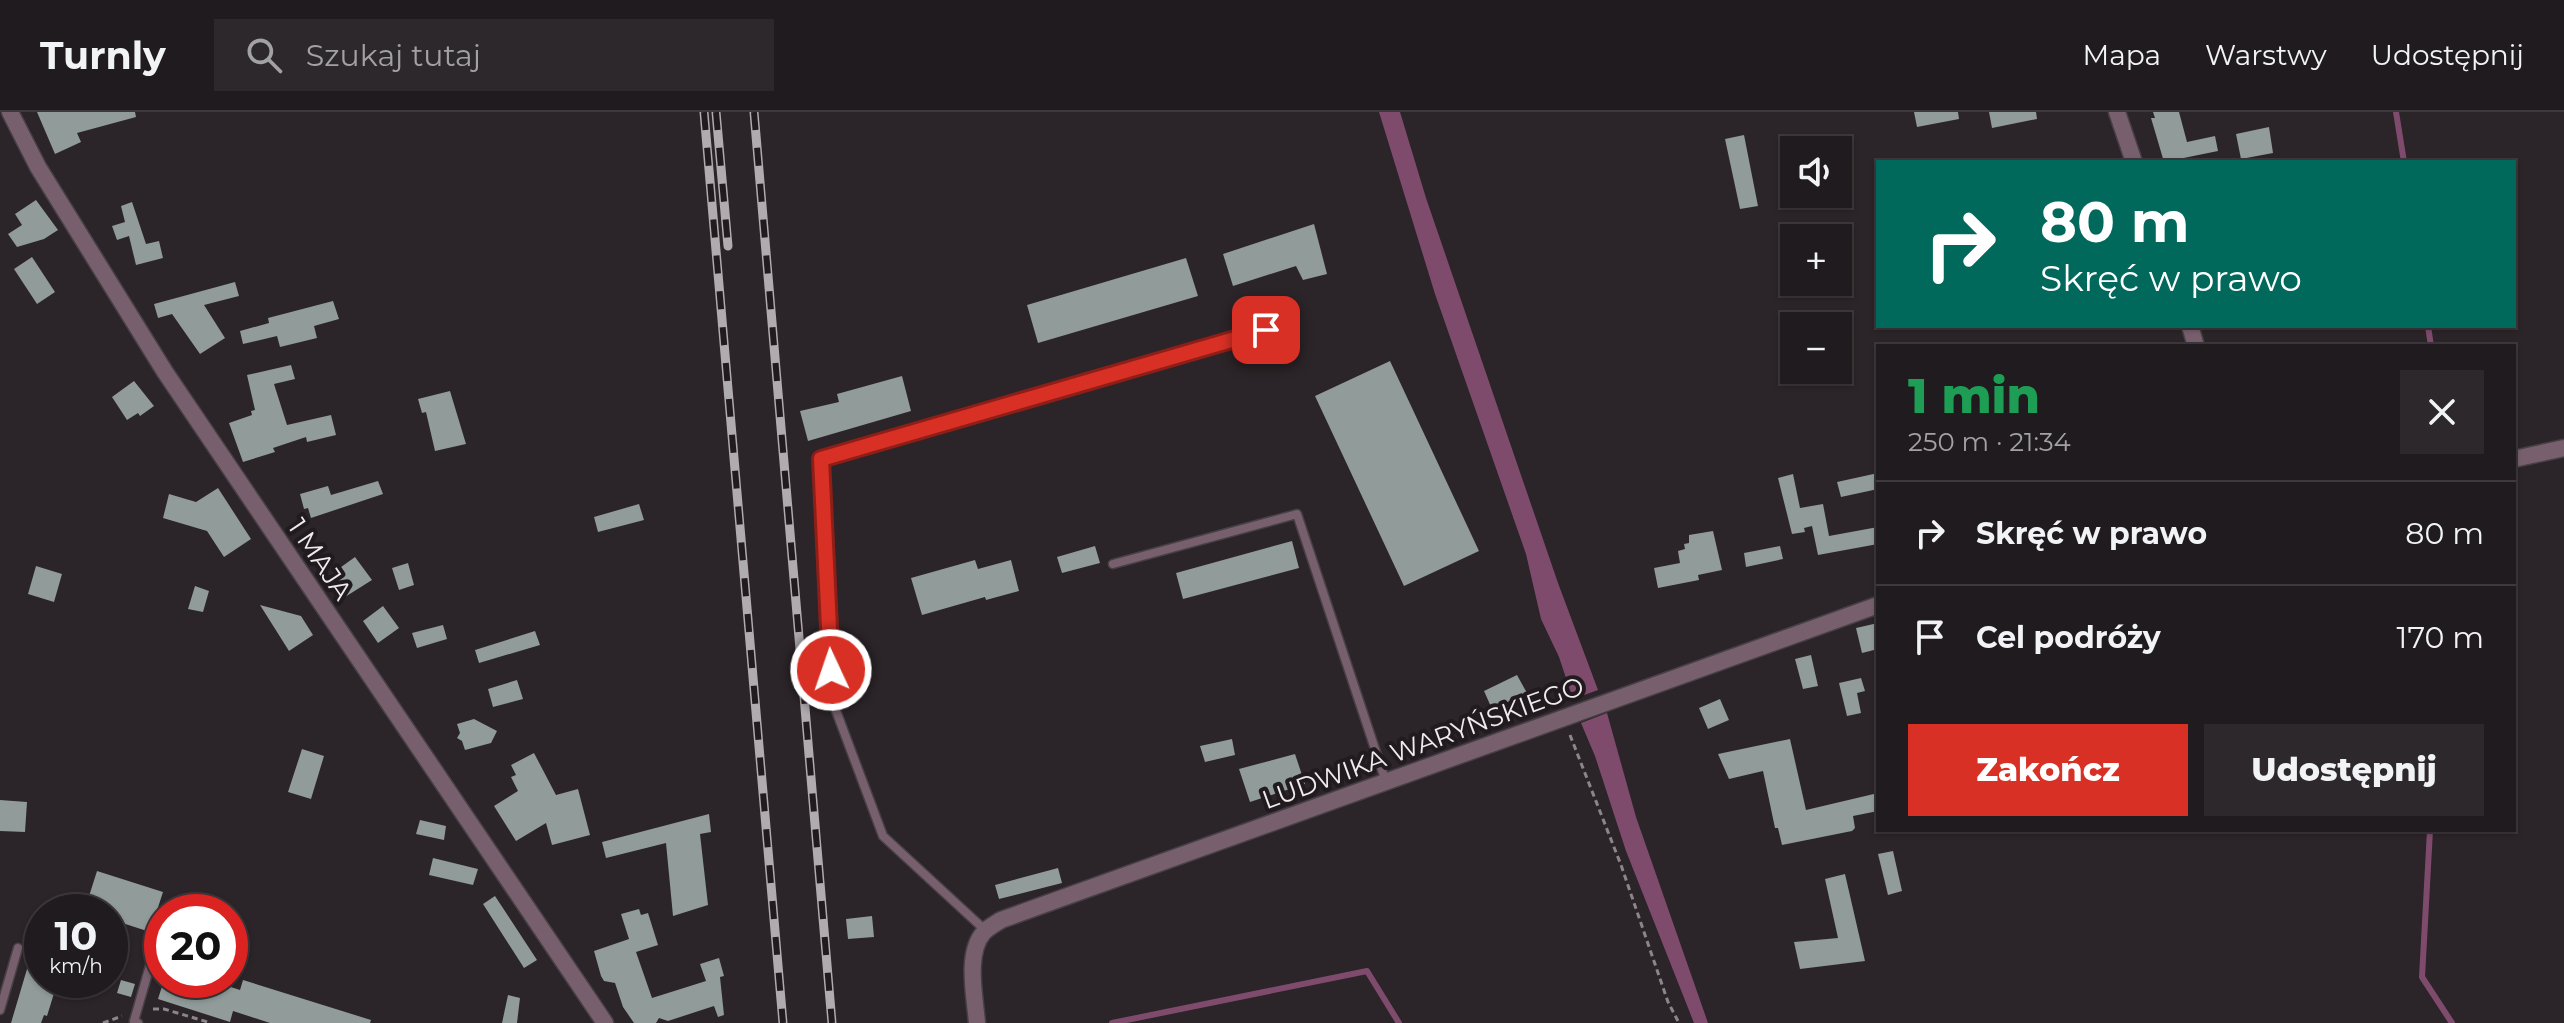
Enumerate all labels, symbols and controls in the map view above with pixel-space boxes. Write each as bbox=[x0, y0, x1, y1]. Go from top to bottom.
search box bbox=[214, 19, 774, 91]
text: Turnly bbox=[40, 32, 166, 79]
icon: search bbox=[242, 33, 286, 77]
text: Szukaj tutaj bbox=[306, 37, 481, 74]
text: Mapa bbox=[2082, 38, 2161, 72]
text: Warstwy bbox=[2205, 38, 2327, 72]
text: Udostępnij bbox=[2371, 38, 2524, 72]
map controls bbox=[1780, 136, 1852, 384]
button: sound bbox=[1780, 136, 1852, 208]
text: 80 m bbox=[2040, 188, 2190, 256]
icon: right bbox=[1908, 192, 2012, 296]
button: + bbox=[1780, 224, 1852, 296]
text: Skręć w prawo bbox=[2040, 256, 2302, 300]
pin bbox=[1232, 296, 1300, 364]
icon: arrive bbox=[1244, 308, 1288, 352]
button: − bbox=[1780, 312, 1852, 384]
text: 1 min bbox=[1908, 367, 2040, 425]
button: close bbox=[2400, 370, 2484, 454]
text: 250 m · 21:34 bbox=[1908, 426, 2071, 458]
icon: right bbox=[1908, 511, 1952, 555]
street label: 1 MAJA bbox=[281, 512, 359, 606]
text: Skręć w prawo bbox=[1976, 515, 2207, 552]
text: 80 m bbox=[2405, 515, 2484, 552]
icon: arrive bbox=[1908, 615, 1952, 659]
text: Cel podróży bbox=[1976, 619, 2161, 656]
text: 170 m bbox=[2397, 619, 2484, 656]
position arrow bbox=[789, 628, 873, 712]
street label: LUDWIKA WARYŃSKIEGO bbox=[1258, 670, 1588, 816]
button: Zakończ bbox=[1908, 724, 2188, 816]
button: Udostępnij bbox=[2204, 724, 2484, 816]
speed limit sign: 20 bbox=[144, 894, 248, 998]
text: 10 bbox=[55, 911, 97, 960]
text: km/h bbox=[49, 954, 103, 978]

